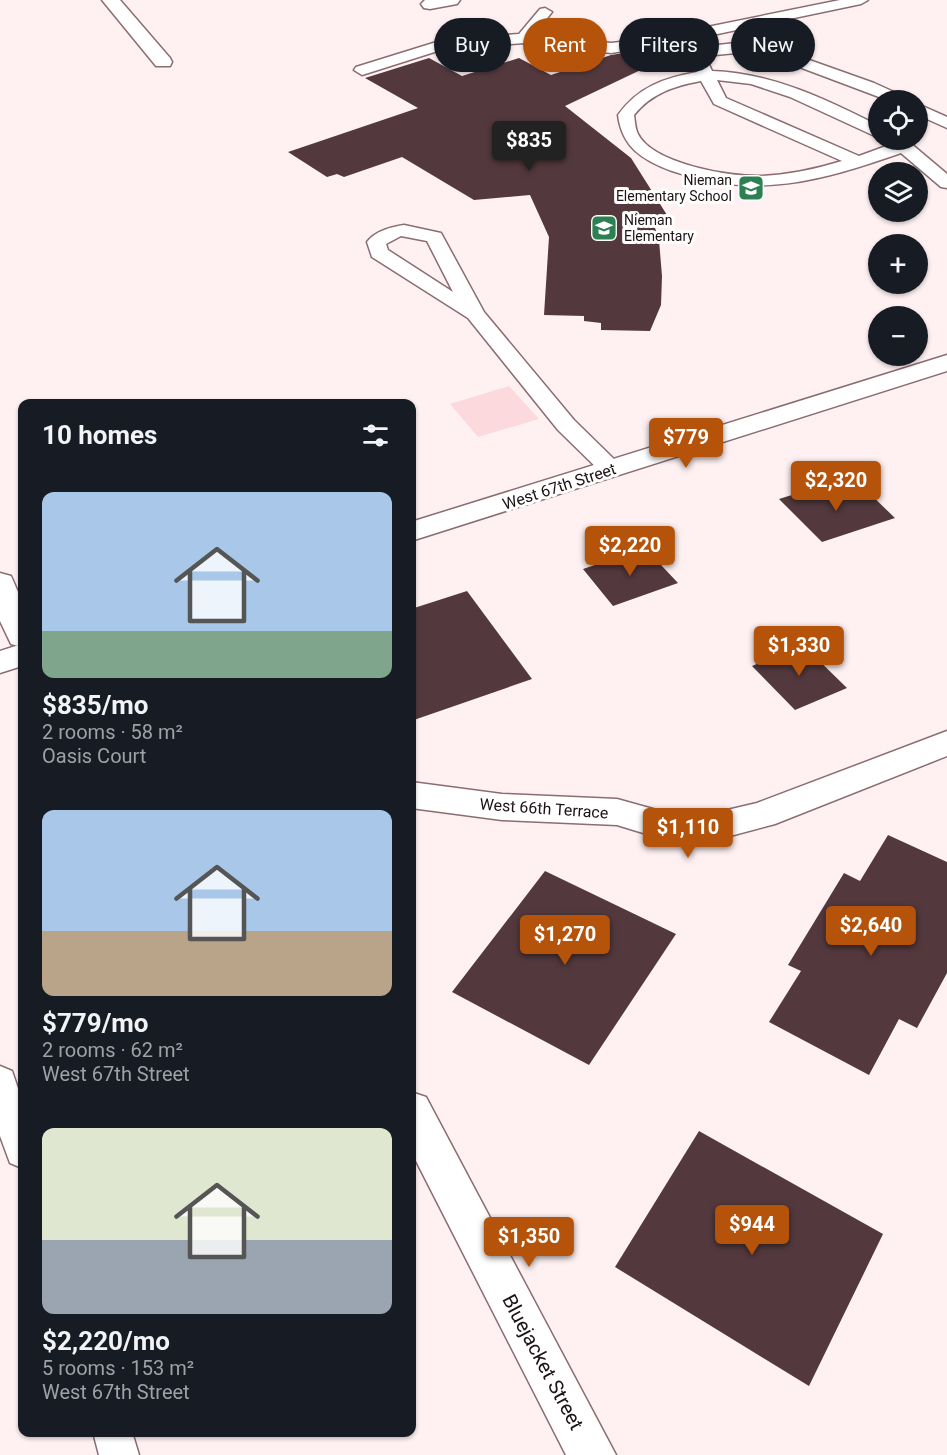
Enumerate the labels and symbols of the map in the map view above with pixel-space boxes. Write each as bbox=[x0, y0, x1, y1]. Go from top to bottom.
pin: $835 bbox=[493, 121, 565, 172]
place label: Nieman Elementary School bbox=[616, 172, 732, 204]
school or university icon: Nieman Elementary School bbox=[736, 173, 766, 203]
place label: Nieman Elementary bbox=[624, 212, 694, 244]
school or university icon: Nieman Elementary bbox=[589, 213, 619, 243]
pin: $779 bbox=[650, 418, 722, 469]
street label: West 67th Street bbox=[500, 459, 618, 514]
pin: $2,320 bbox=[787, 461, 885, 512]
pin: $2,220 bbox=[581, 526, 679, 577]
pin: $1,330 bbox=[750, 626, 848, 677]
street label: West 66th Terrace bbox=[479, 795, 609, 822]
pin: $1,110 bbox=[639, 808, 737, 859]
pin: $2,640 bbox=[822, 906, 920, 957]
pin: $1,270 bbox=[516, 915, 614, 966]
pin: $944 bbox=[716, 1205, 788, 1256]
pin: $1,350 bbox=[480, 1217, 578, 1268]
street label: Bluejacket Street bbox=[497, 1290, 589, 1434]

